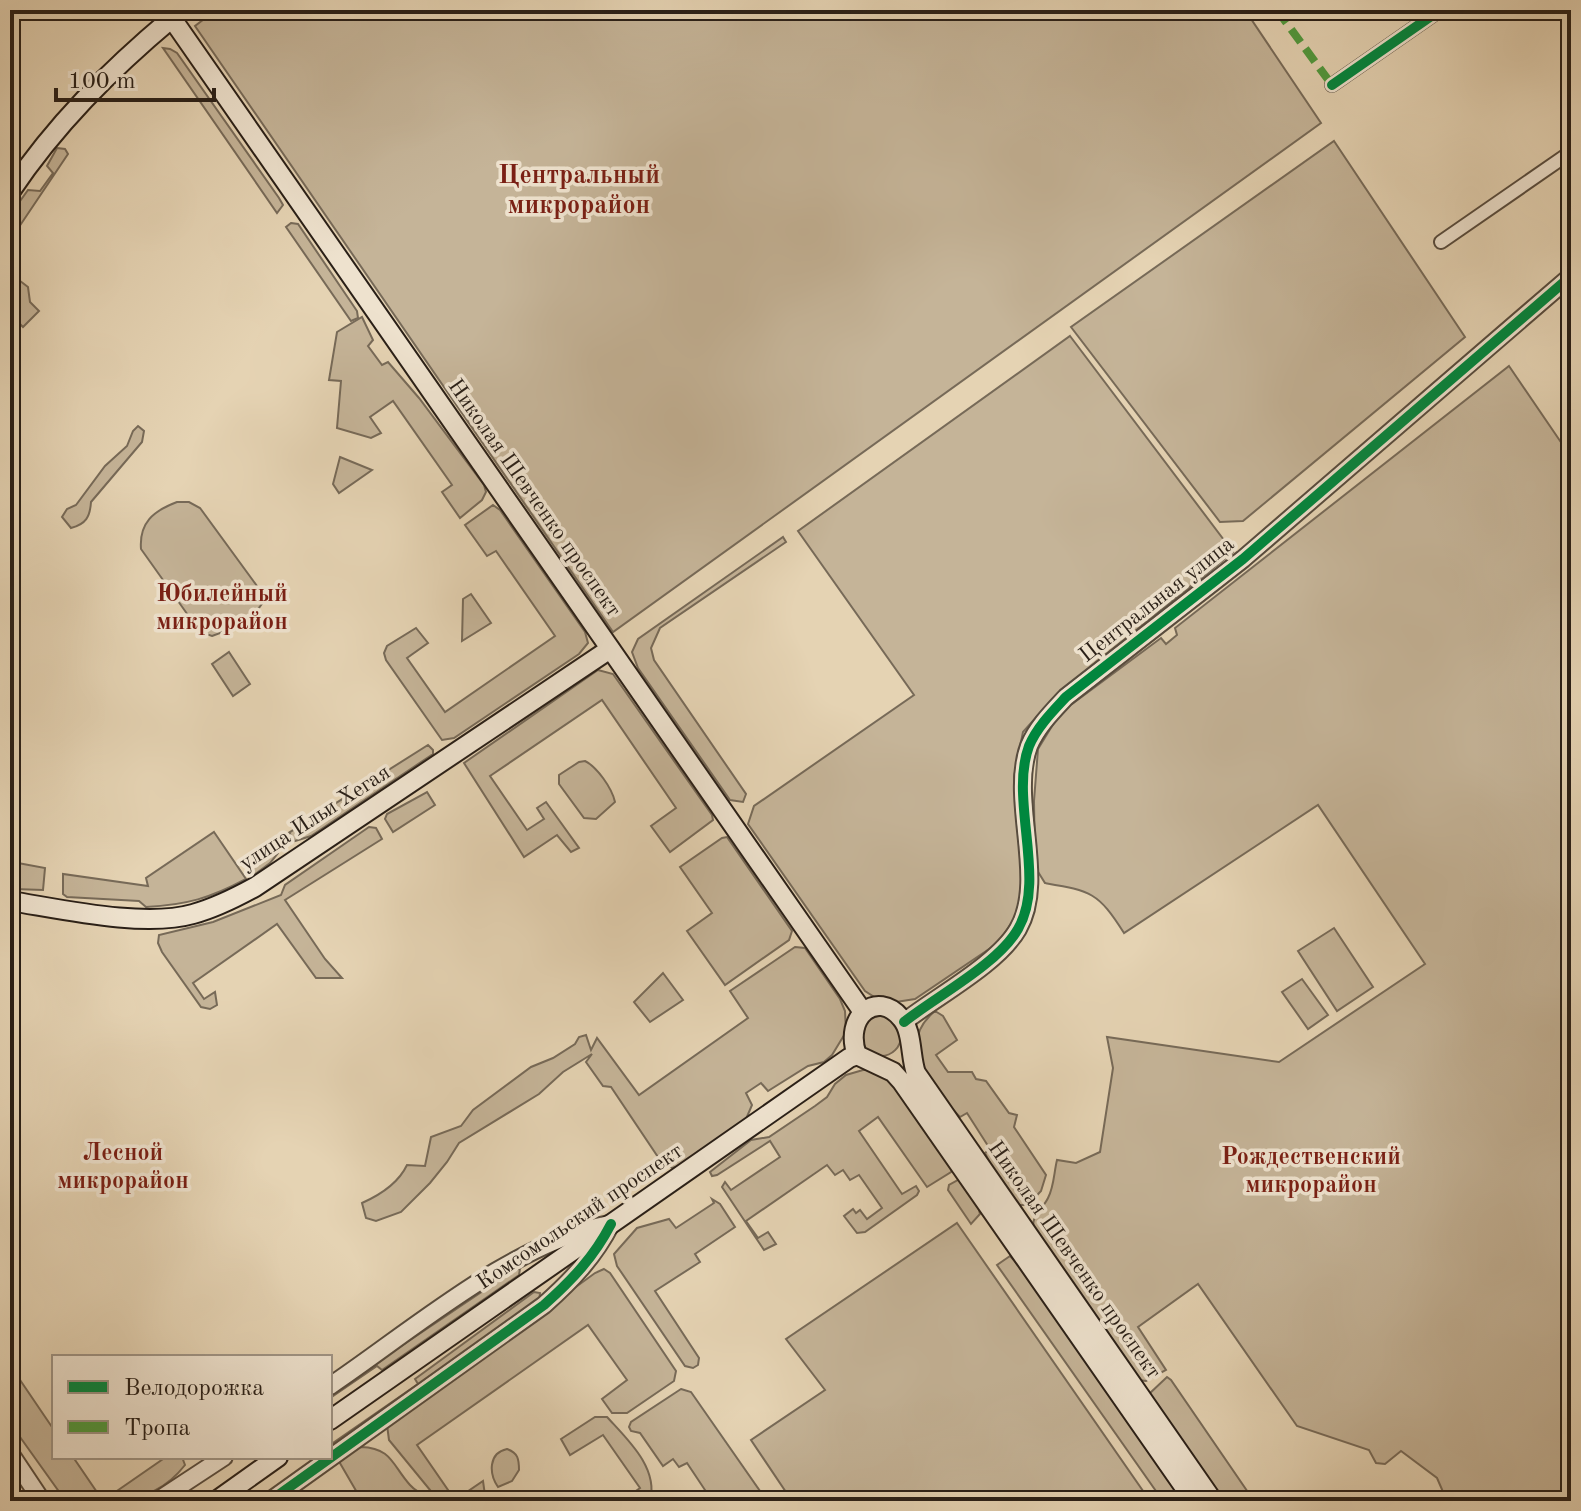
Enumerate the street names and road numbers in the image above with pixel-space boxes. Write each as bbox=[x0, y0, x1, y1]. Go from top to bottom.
street label: Николая Шевченко проспект bbox=[443, 375, 625, 621]
street label: Центральная улица bbox=[1076, 533, 1239, 667]
street label: улица Ильи Хегая bbox=[236, 761, 394, 875]
street label: Николая Шевченко проспект bbox=[983, 1137, 1165, 1383]
street label: Комсомольский проспект bbox=[473, 1140, 687, 1294]

